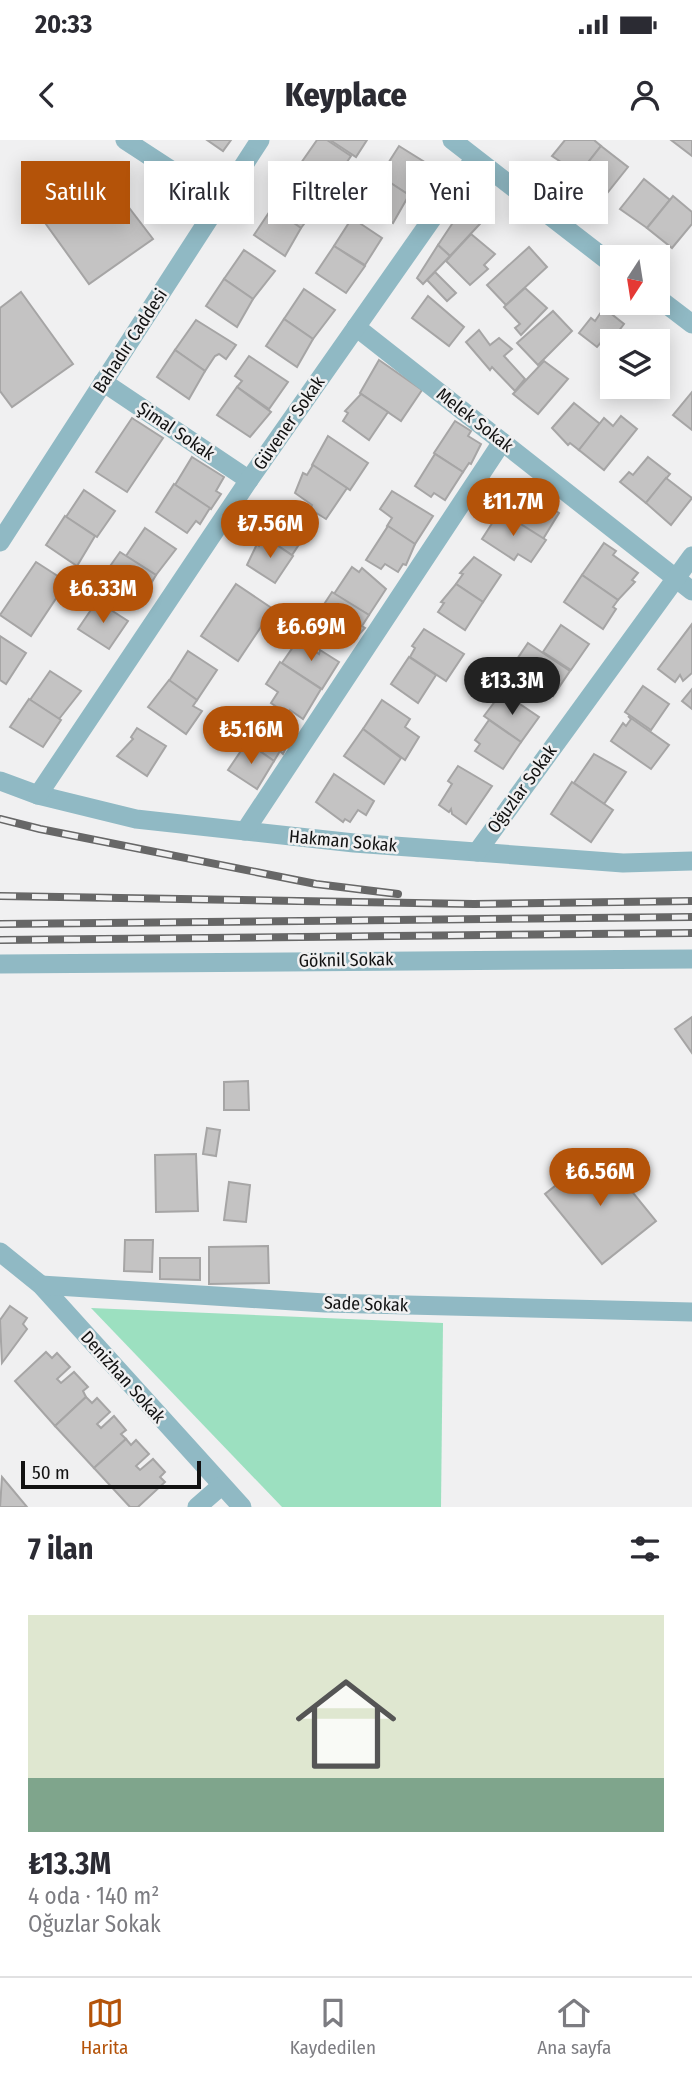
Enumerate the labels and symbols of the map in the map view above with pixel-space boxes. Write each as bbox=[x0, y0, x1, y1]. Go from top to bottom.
north arrow bbox=[600, 245, 670, 315]
street label: Bahadır Caddesi bbox=[88, 285, 172, 397]
street label: Güvener Sokak bbox=[249, 371, 330, 474]
street label: Melek Sokak bbox=[432, 383, 518, 457]
street label: Şimal Sokak bbox=[133, 397, 219, 465]
pin: ₺11.7M bbox=[456, 478, 570, 538]
pin: ₺7.56M bbox=[213, 500, 327, 560]
pin: ₺6.33M bbox=[46, 566, 160, 625]
pin: ₺6.69M bbox=[254, 603, 368, 663]
pin: ₺13.3M bbox=[455, 658, 569, 717]
pin: ₺5.16M bbox=[194, 706, 308, 766]
street label: Oğuzlar Sokak bbox=[483, 740, 562, 837]
street label: Hakman Sokak bbox=[288, 825, 398, 857]
street label: Göknil Sokak bbox=[298, 948, 394, 972]
pin: ₺6.56M bbox=[543, 1149, 657, 1208]
street label: Sade Sokak bbox=[324, 1292, 409, 1316]
street label: Denizhan Sokak bbox=[76, 1326, 170, 1428]
scale bar bbox=[21, 1458, 201, 1490]

